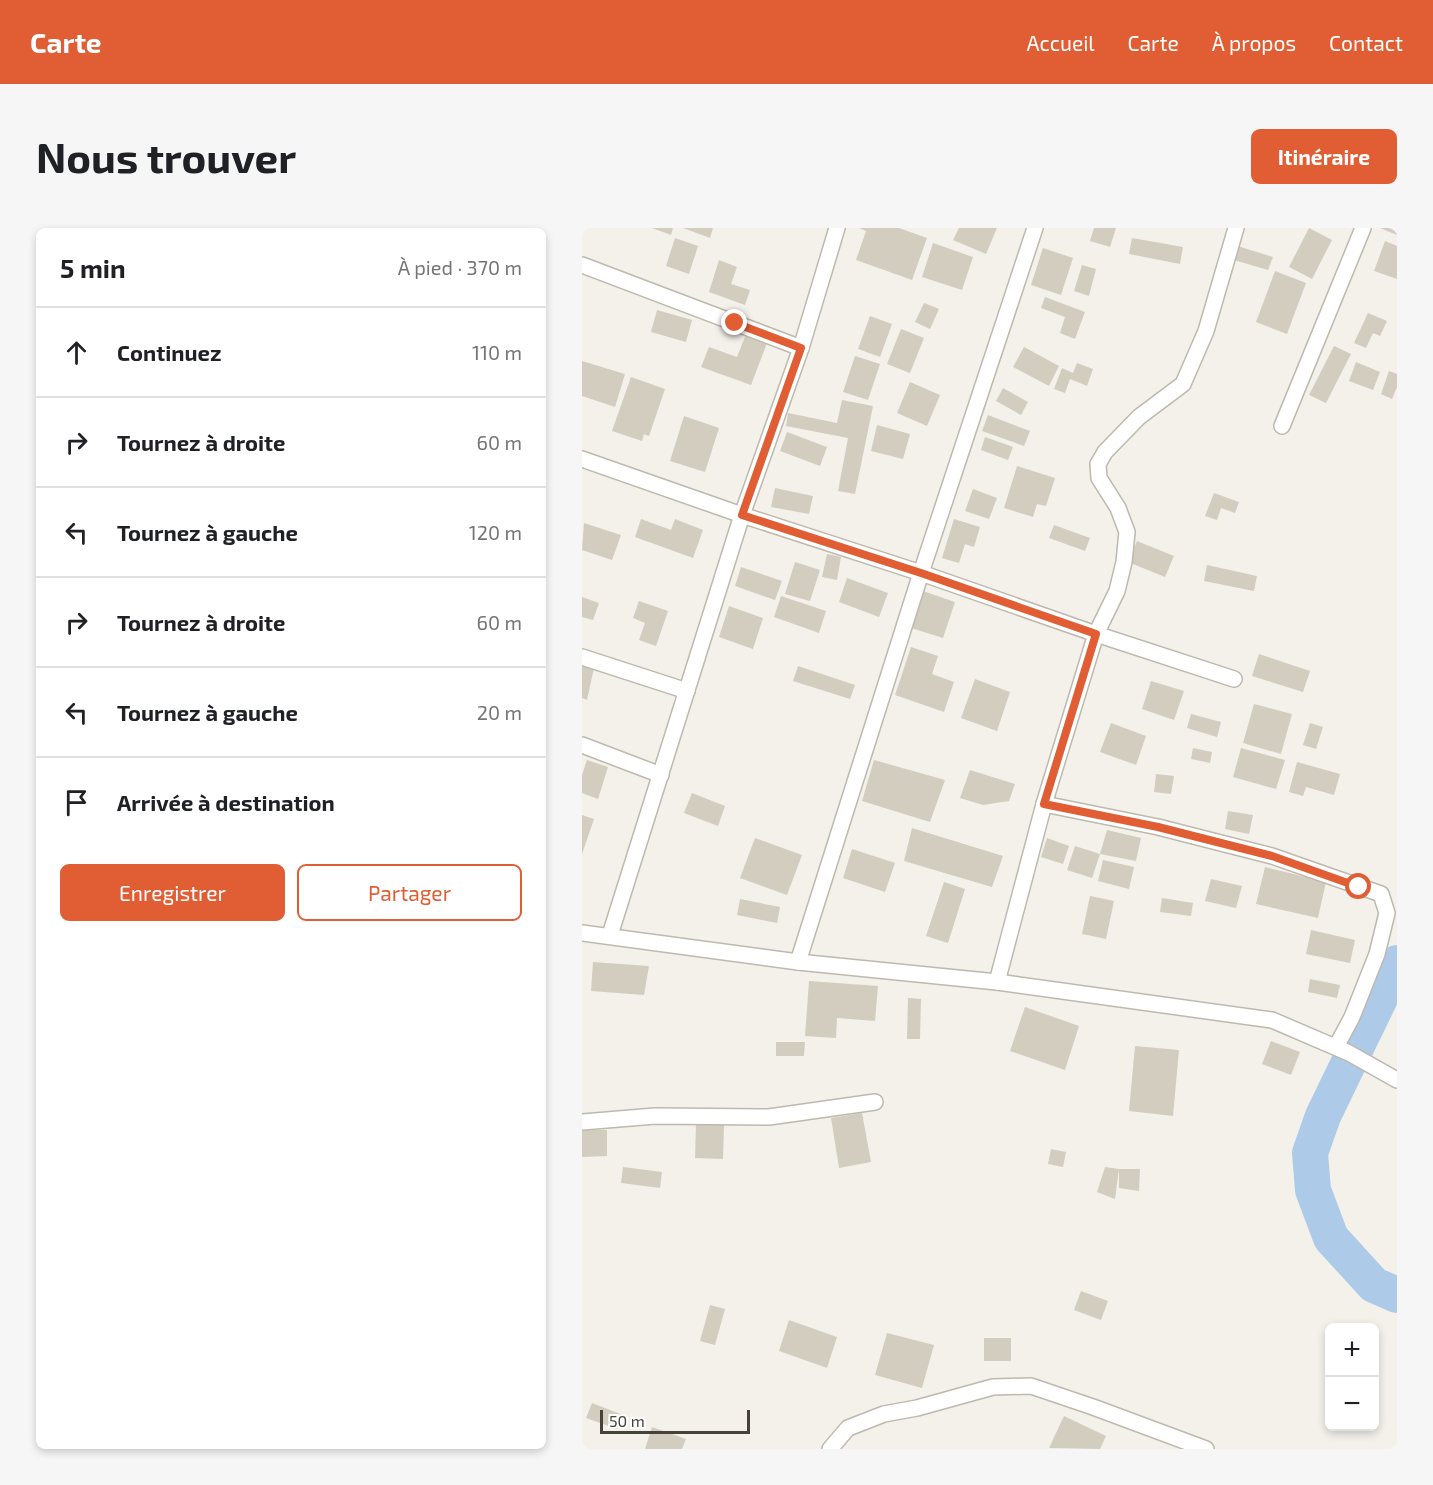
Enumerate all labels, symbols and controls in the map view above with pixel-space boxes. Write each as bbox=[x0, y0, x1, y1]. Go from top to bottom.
text: Carte bbox=[30, 25, 102, 59]
text: Accueil bbox=[1026, 30, 1095, 55]
text: Carte bbox=[1128, 30, 1179, 55]
text: À propos bbox=[1212, 30, 1296, 55]
text: Contact bbox=[1329, 30, 1403, 55]
button: Itinéraire bbox=[1251, 129, 1397, 184]
text: Nous trouver bbox=[36, 131, 296, 181]
text: 5 min bbox=[60, 252, 126, 283]
text: À pied · 370 m bbox=[398, 255, 522, 279]
route end bbox=[721, 309, 747, 335]
icon: ahead bbox=[60, 336, 93, 369]
text: Continuez bbox=[117, 339, 221, 365]
text: 110 m bbox=[472, 340, 522, 364]
icon: right bbox=[60, 426, 93, 459]
text: Tournez à droite bbox=[117, 429, 286, 455]
text: 60 m bbox=[477, 430, 522, 454]
icon: left bbox=[60, 516, 93, 549]
text: Tournez à gauche bbox=[117, 519, 298, 545]
text: 120 m bbox=[469, 520, 522, 544]
icon: right bbox=[60, 606, 93, 639]
text: Tournez à droite bbox=[117, 609, 286, 635]
text: 60 m bbox=[477, 610, 522, 634]
icon: left bbox=[60, 696, 93, 729]
text: Tournez à gauche bbox=[117, 699, 298, 725]
text: 20 m bbox=[477, 700, 522, 724]
icon: arrive bbox=[60, 786, 93, 819]
text: Arrivée à destination bbox=[117, 789, 335, 815]
button: Enregistrer bbox=[60, 864, 285, 921]
button: Partager bbox=[297, 864, 522, 921]
route start bbox=[1345, 873, 1371, 899]
map controls bbox=[1325, 1323, 1379, 1431]
button: + bbox=[1325, 1323, 1379, 1377]
button: − bbox=[1325, 1377, 1379, 1431]
scale bar bbox=[600, 1407, 750, 1434]
text: 50 m bbox=[609, 1411, 645, 1430]

